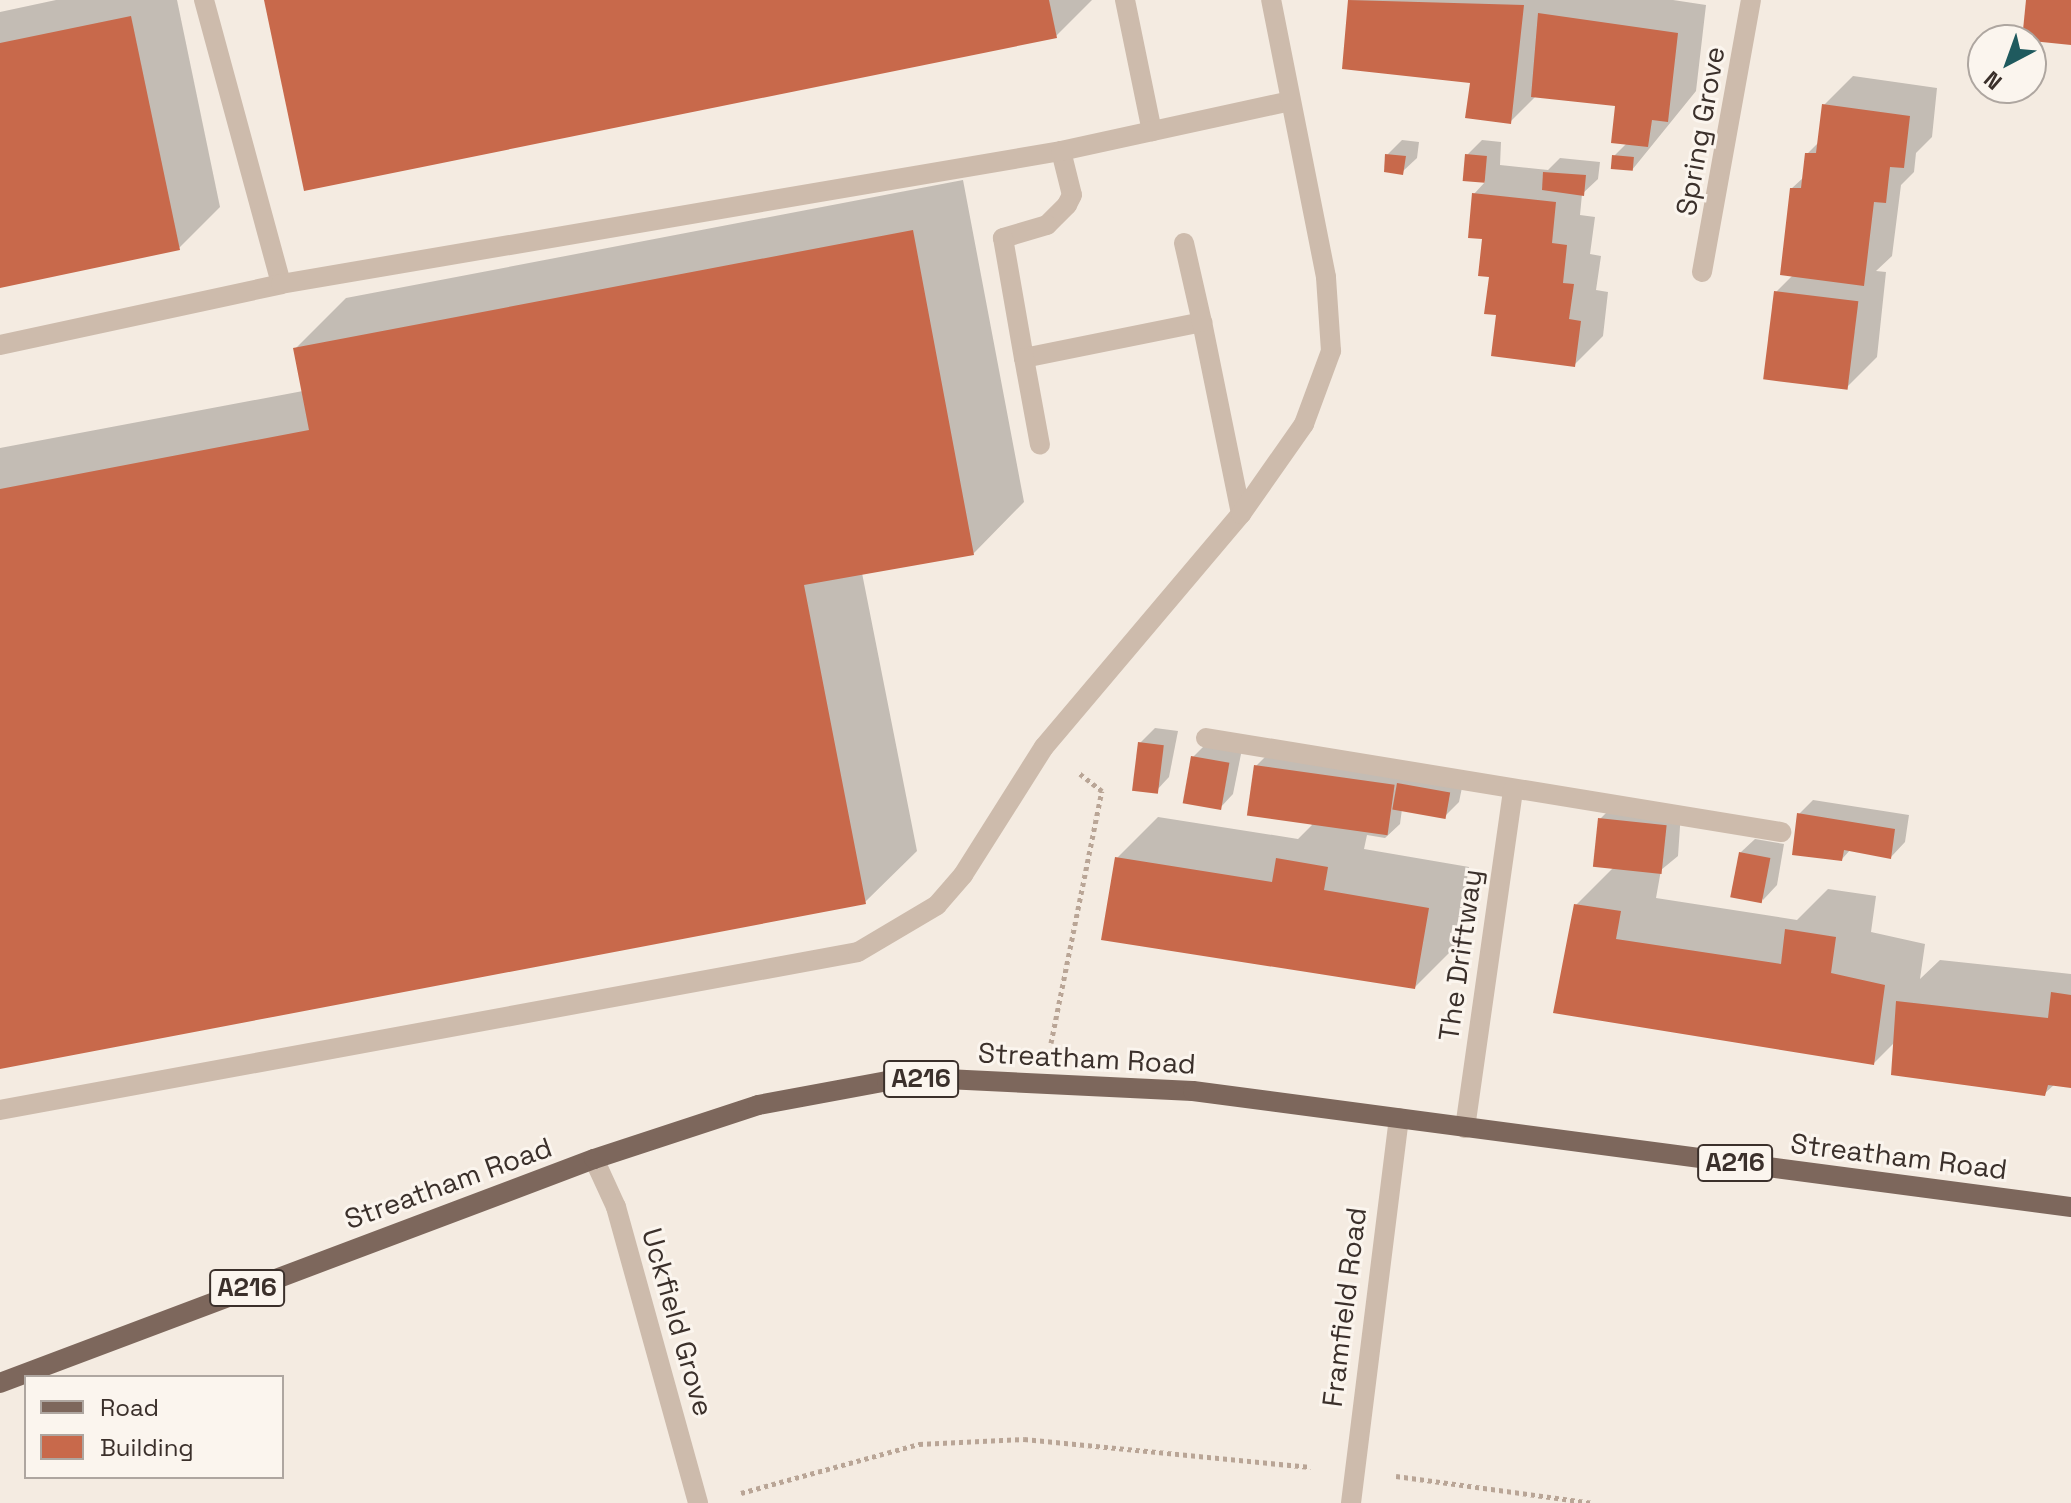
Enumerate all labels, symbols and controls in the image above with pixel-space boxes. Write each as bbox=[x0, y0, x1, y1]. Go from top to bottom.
north arrow bbox=[1967, 24, 2047, 104]
street label: Spring Grove bbox=[1669, 44, 1731, 218]
text: N bbox=[1978, 65, 2007, 96]
street label: The Driftway bbox=[1431, 867, 1489, 1043]
street label: Streatham Road bbox=[977, 1036, 1197, 1080]
road number: A216 bbox=[883, 1057, 959, 1101]
street label: Streatham Road bbox=[1789, 1126, 2009, 1186]
street label: Streatham Road bbox=[340, 1130, 556, 1236]
road number: A216 bbox=[1697, 1141, 1773, 1185]
street label: Framfield Road bbox=[1315, 1205, 1373, 1409]
street label: Uckfield Grove bbox=[635, 1224, 721, 1420]
road number: A216 bbox=[209, 1266, 285, 1310]
legend bbox=[24, 1375, 284, 1479]
text: Road bbox=[100, 1392, 159, 1423]
text: Building bbox=[100, 1432, 194, 1463]

